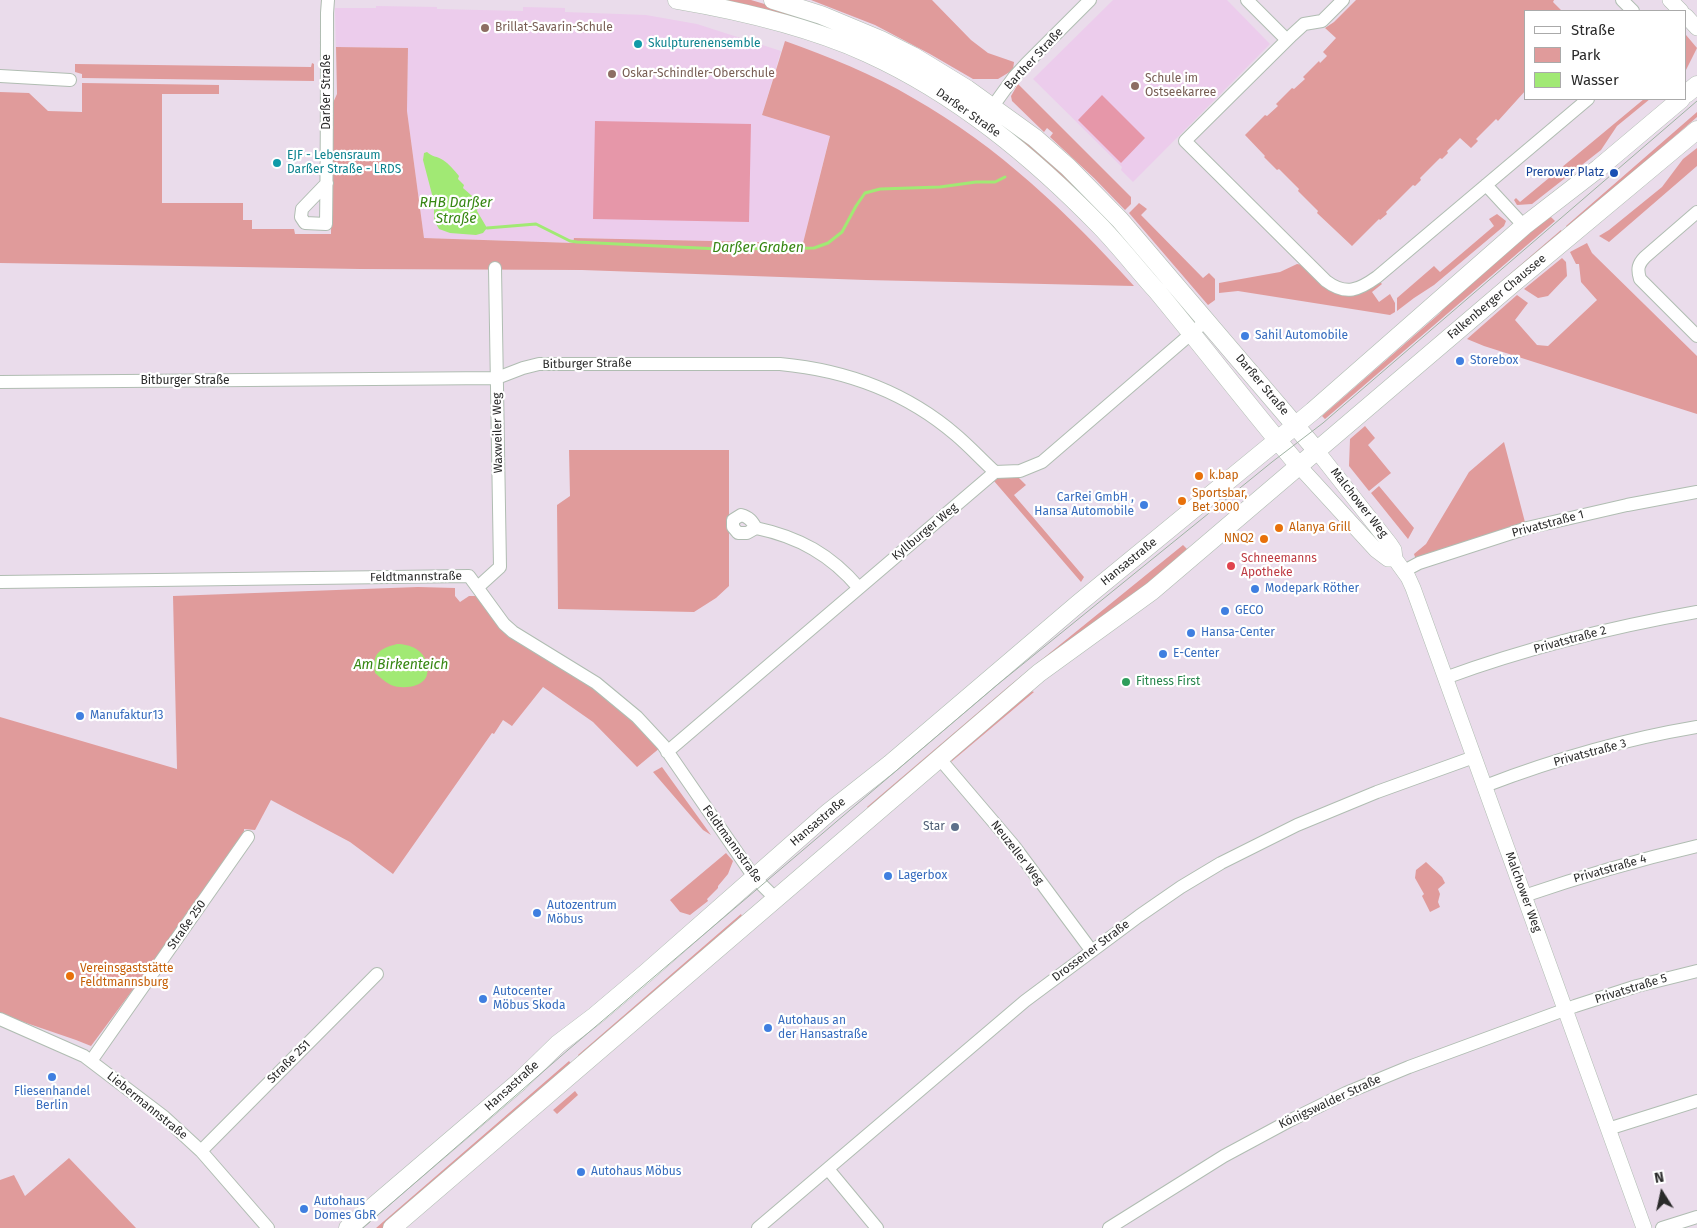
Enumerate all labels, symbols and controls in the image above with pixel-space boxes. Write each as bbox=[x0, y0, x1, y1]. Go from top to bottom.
legend bbox=[1524, 10, 1687, 100]
place label: Brillat-Savarin-Schule bbox=[495, 21, 613, 35]
text: Straße bbox=[1571, 21, 1615, 39]
marker: Brillat-Savarin-Schule bbox=[479, 22, 491, 34]
street label: Barther Straße bbox=[1002, 25, 1066, 93]
place label: Skulpturenensemble bbox=[648, 37, 761, 51]
marker: Skulpturenensemble bbox=[632, 38, 644, 50]
text: Park bbox=[1571, 46, 1601, 64]
street label: Darßer Straße bbox=[320, 54, 334, 130]
place label: Oskar-Schindler-Oberschule bbox=[622, 67, 775, 81]
marker: Oskar-Schindler-Oberschule bbox=[606, 68, 618, 80]
text: Wasser bbox=[1571, 71, 1619, 89]
place label: Schule im Ostseekarree bbox=[1145, 72, 1216, 100]
marker: Schule im Ostseekarree bbox=[1129, 80, 1141, 92]
street label: Darßer Straße bbox=[933, 85, 1003, 141]
place label: EJF - Lebensraum Darßer Straße - LRDS bbox=[287, 149, 401, 177]
marker: EJF - Lebensraum Darßer Straße - LRDS bbox=[271, 157, 283, 169]
place label: Prerower Platz bbox=[1526, 166, 1604, 180]
marker: Prerower Platz bbox=[1608, 167, 1620, 179]
water label: RHB Darßer Straße bbox=[420, 195, 492, 228]
water label: Darßer Graben bbox=[712, 240, 804, 256]
street label: Falkenberger Chaussee bbox=[1445, 251, 1549, 343]
place label: Sahil Automobile bbox=[1255, 329, 1348, 343]
marker: Sahil Automobile bbox=[1239, 330, 1251, 342]
street label: Darßer Straße bbox=[1232, 351, 1292, 419]
place label: Storebox bbox=[1470, 354, 1518, 368]
marker: Storebox bbox=[1454, 355, 1466, 367]
street label: Bitburger Straße bbox=[542, 356, 632, 372]
street label: Bitburger Straße bbox=[140, 374, 230, 388]
street label: Waxweiler Weg bbox=[490, 392, 506, 474]
street label: Malchower Weg bbox=[1327, 465, 1391, 541]
place label: k.bap bbox=[1209, 469, 1239, 483]
marker: k.bap bbox=[1193, 470, 1205, 482]
place label: Sportsbar, Bet 3000 bbox=[1192, 487, 1247, 515]
place label: CarRei GmbH , Hansa Automobile bbox=[1034, 491, 1134, 519]
marker: Sportsbar, Bet 3000 bbox=[1176, 495, 1188, 507]
marker: CarRei GmbH , Hansa Automobile bbox=[1138, 499, 1150, 511]
street label: Kyllburger Weg bbox=[889, 500, 961, 564]
street label: Privatstraße 1 bbox=[1510, 507, 1586, 541]
place label: Alanya Grill bbox=[1289, 521, 1351, 535]
marker: Alanya Grill bbox=[1273, 522, 1285, 534]
place label: NNQ2 bbox=[1224, 532, 1254, 546]
marker: NNQ2 bbox=[1258, 533, 1270, 545]
street label: Hansastraße bbox=[1098, 535, 1160, 589]
place label: Schneemanns Apotheke bbox=[1241, 552, 1317, 580]
marker: Schneemanns Apotheke bbox=[1225, 560, 1237, 572]
street label: Feldtmannstraße bbox=[370, 569, 462, 585]
place label: Modepark Röther bbox=[1265, 582, 1359, 596]
marker: Modepark Röther bbox=[1249, 583, 1261, 595]
place label: GECO bbox=[1235, 604, 1264, 618]
marker: GECO bbox=[1219, 605, 1231, 617]
street label: Privatstraße 2 bbox=[1532, 623, 1608, 657]
place label: Hansa-Center bbox=[1201, 626, 1275, 640]
marker: Hansa-Center bbox=[1185, 627, 1197, 639]
place label: E-Center bbox=[1173, 647, 1219, 661]
marker: E-Center bbox=[1157, 648, 1169, 660]
water label: Am Birkenteich bbox=[354, 657, 448, 673]
place label: Fitness First bbox=[1136, 675, 1200, 689]
marker: Fitness First bbox=[1120, 676, 1132, 688]
place label: Manufaktur13 bbox=[90, 709, 164, 723]
marker: Manufaktur13 bbox=[74, 710, 86, 722]
street label: Privatstraße 3 bbox=[1552, 736, 1628, 770]
street label: Hansastraße bbox=[787, 795, 849, 849]
street label: Feldtmannstraße bbox=[699, 802, 765, 886]
street label: Neuzeller Weg bbox=[988, 818, 1046, 888]
place label: Star bbox=[923, 820, 945, 834]
marker: Star bbox=[949, 821, 961, 833]
street label: Malchower Weg bbox=[1502, 850, 1544, 934]
street label: Privatstraße 4 bbox=[1572, 852, 1648, 886]
place label: Lagerbox bbox=[898, 869, 947, 883]
marker: Lagerbox bbox=[882, 870, 894, 882]
street label: Straße 250 bbox=[165, 897, 209, 953]
place label: Autozentrum Möbus bbox=[547, 899, 617, 927]
marker: Autozentrum Möbus bbox=[531, 907, 543, 919]
street label: Drossener Straße bbox=[1049, 917, 1133, 985]
place label: Vereinsgaststätte Feldtmannsburg bbox=[80, 962, 174, 990]
marker: Vereinsgaststätte Feldtmannsburg bbox=[64, 970, 76, 982]
street label: Privatstraße 5 bbox=[1593, 971, 1669, 1007]
place label: Autocenter Möbus Skoda bbox=[493, 985, 566, 1013]
marker: Autocenter Möbus Skoda bbox=[477, 993, 489, 1005]
place label: Autohaus an der Hansastraße bbox=[778, 1014, 867, 1042]
marker: Autohaus an der Hansastraße bbox=[762, 1022, 774, 1034]
street label: Straße 251 bbox=[264, 1037, 314, 1087]
street label: Hansastraße bbox=[482, 1058, 542, 1114]
street label: Liebermannstraße bbox=[104, 1069, 190, 1143]
marker: Fliesenhandel Berlin bbox=[46, 1071, 58, 1083]
street label: Königswalder Straße bbox=[1277, 1072, 1383, 1132]
place label: Fliesenhandel Berlin bbox=[14, 1085, 90, 1113]
place label: Autohaus Möbus bbox=[591, 1165, 681, 1179]
marker: Autohaus Möbus bbox=[575, 1166, 587, 1178]
north arrow bbox=[1637, 1168, 1687, 1218]
text: N bbox=[1653, 1169, 1665, 1187]
place label: Autohaus Domes GbR bbox=[314, 1195, 376, 1223]
marker: Autohaus Domes GbR bbox=[298, 1203, 310, 1215]

